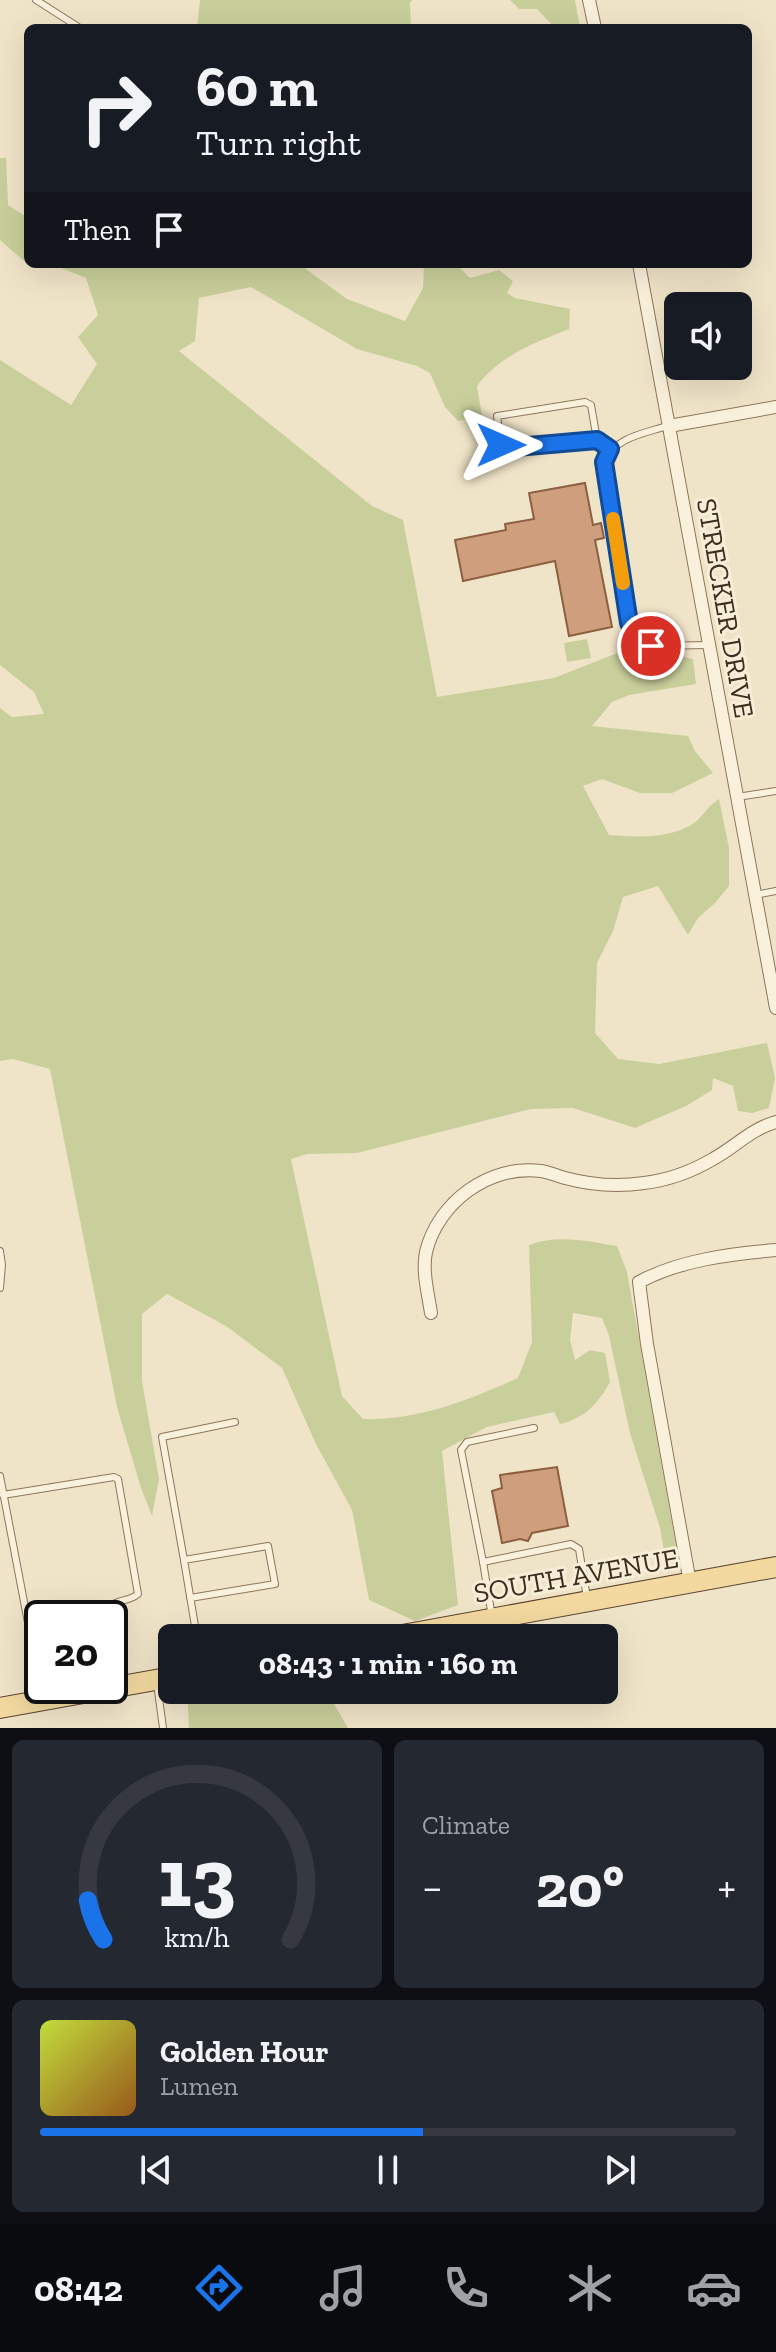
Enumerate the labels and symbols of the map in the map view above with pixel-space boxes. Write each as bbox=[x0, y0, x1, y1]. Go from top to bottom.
position arrow bbox=[459, 403, 543, 487]
street label: STRECKER DRIVE bbox=[690, 496, 761, 721]
pin bbox=[617, 612, 685, 680]
street label: SOUTH AVENUE bbox=[471, 1541, 681, 1610]
speed limit sign: 20 bbox=[24, 1600, 128, 1704]

